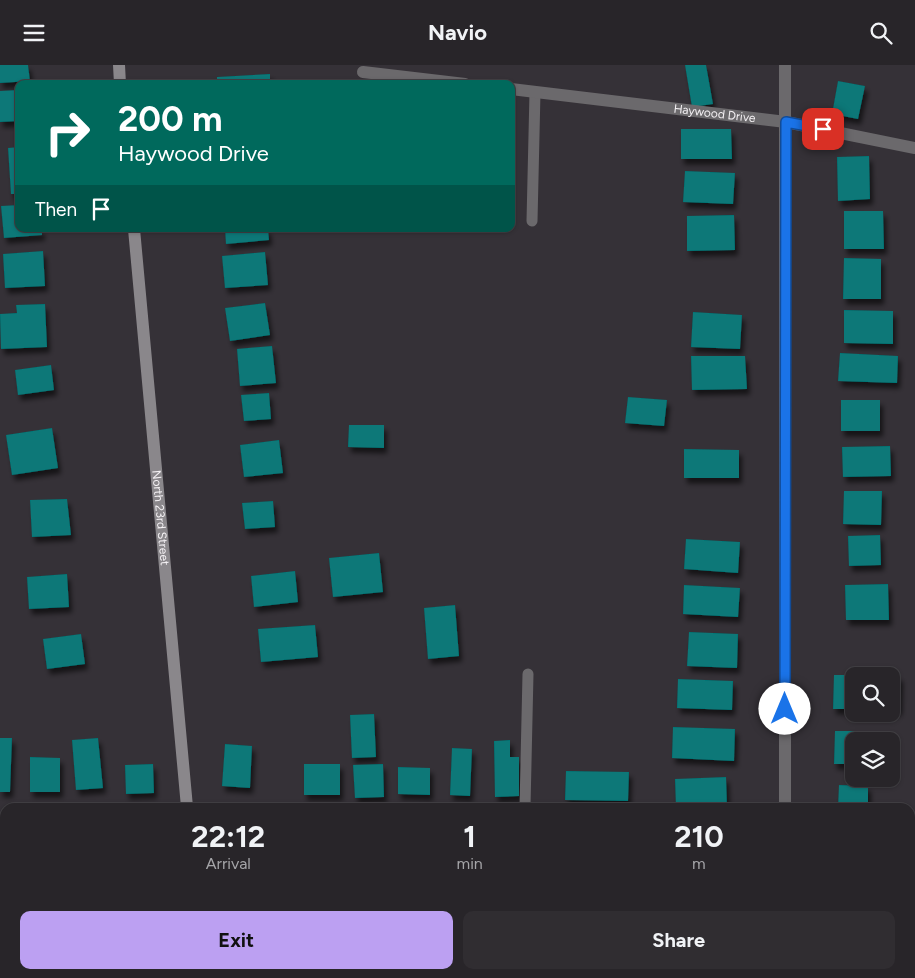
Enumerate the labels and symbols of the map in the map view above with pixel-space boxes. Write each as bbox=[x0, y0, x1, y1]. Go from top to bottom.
street label: Haywood Drive bbox=[673, 102, 757, 125]
pin bbox=[802, 108, 844, 150]
street label: North 23rd Street bbox=[149, 470, 172, 566]
position arrow bbox=[758, 682, 810, 734]

